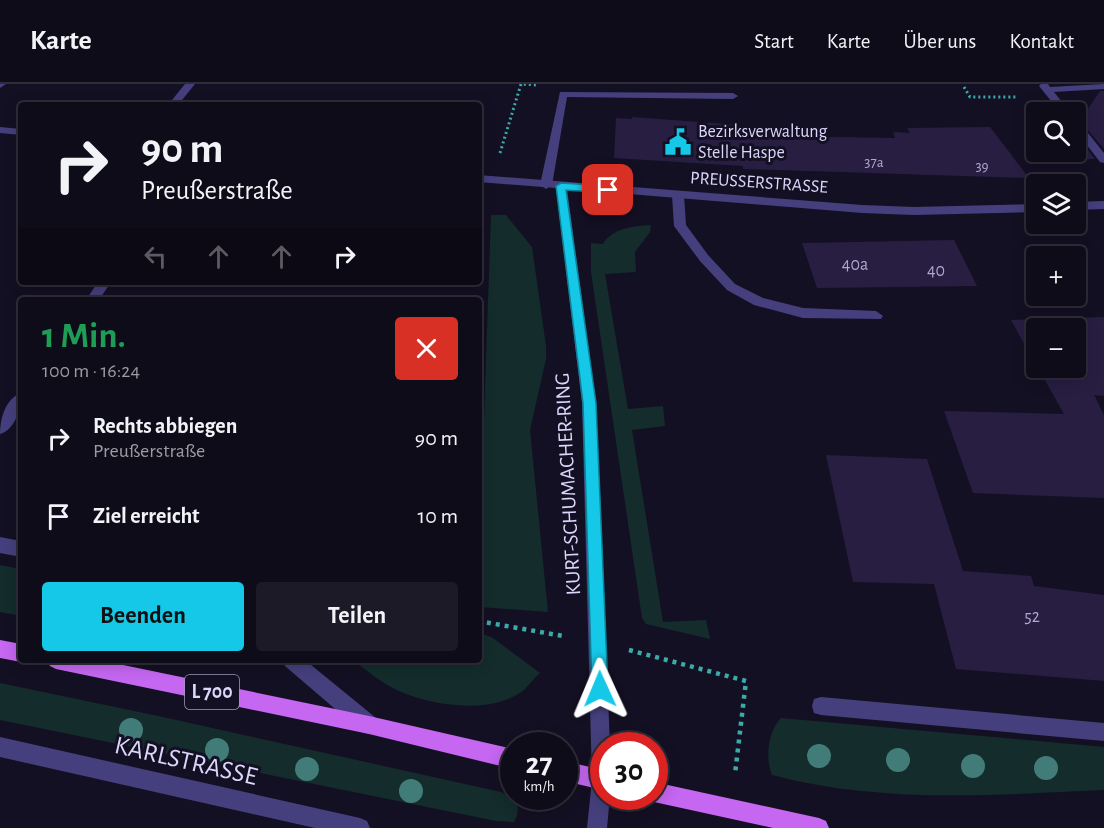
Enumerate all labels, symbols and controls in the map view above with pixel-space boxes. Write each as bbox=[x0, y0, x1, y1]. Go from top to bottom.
text: Karte bbox=[30, 27, 92, 55]
text: Start bbox=[754, 31, 794, 52]
text: Karte bbox=[827, 31, 870, 52]
text: Über uns bbox=[903, 31, 976, 52]
text: Kontakt bbox=[1009, 31, 1074, 52]
map controls bbox=[1026, 102, 1086, 378]
button: search bbox=[1026, 102, 1086, 162]
place label: Bezirksverwaltung Stelle Haspe bbox=[698, 123, 828, 162]
icon: right bbox=[42, 126, 120, 204]
public building icon: Bezirksverwaltung Stelle Haspe bbox=[663, 127, 693, 157]
text: 90 m bbox=[141, 128, 223, 170]
house number: 37a bbox=[864, 155, 884, 170]
house number: 39 bbox=[975, 159, 989, 174]
pin bbox=[582, 164, 633, 215]
street label: PREUSSERSTRASSE bbox=[690, 169, 829, 197]
icon: arrive bbox=[591, 173, 624, 206]
button: layers bbox=[1026, 174, 1086, 234]
text: Preußerstraße bbox=[141, 177, 293, 204]
icon: left bbox=[139, 240, 172, 273]
icon: ahead bbox=[202, 240, 235, 273]
icon: ahead bbox=[265, 240, 298, 273]
icon: right bbox=[328, 240, 361, 273]
button: + bbox=[1026, 246, 1086, 306]
house number: 40a bbox=[842, 256, 868, 274]
house number: 40 bbox=[927, 262, 945, 280]
button: close bbox=[395, 317, 458, 380]
text: 1 Min. bbox=[42, 318, 126, 354]
button: − bbox=[1026, 318, 1086, 378]
text: 100 m · 16:24 bbox=[42, 361, 140, 381]
street label: KURT-SCHUMACHER-RING bbox=[552, 372, 584, 596]
text: Rechts abbiegen bbox=[93, 415, 237, 437]
icon: right bbox=[42, 422, 75, 455]
text: 90 m bbox=[415, 427, 458, 449]
text: Preußerstraße bbox=[93, 441, 205, 461]
icon: arrive bbox=[42, 500, 75, 533]
text: Ziel erreicht bbox=[93, 505, 200, 527]
text: 10 m bbox=[418, 505, 458, 527]
button: Beenden bbox=[42, 582, 244, 651]
button: Teilen bbox=[256, 582, 458, 651]
house number: 52 bbox=[1024, 608, 1040, 626]
position arrow bbox=[568, 657, 632, 721]
road number: L 700 bbox=[185, 675, 239, 709]
street label: KARLSTRASSE bbox=[112, 732, 260, 790]
speed limit sign: 30 bbox=[590, 732, 668, 810]
text: 27 bbox=[525, 749, 553, 779]
text: km/h bbox=[524, 779, 554, 794]

